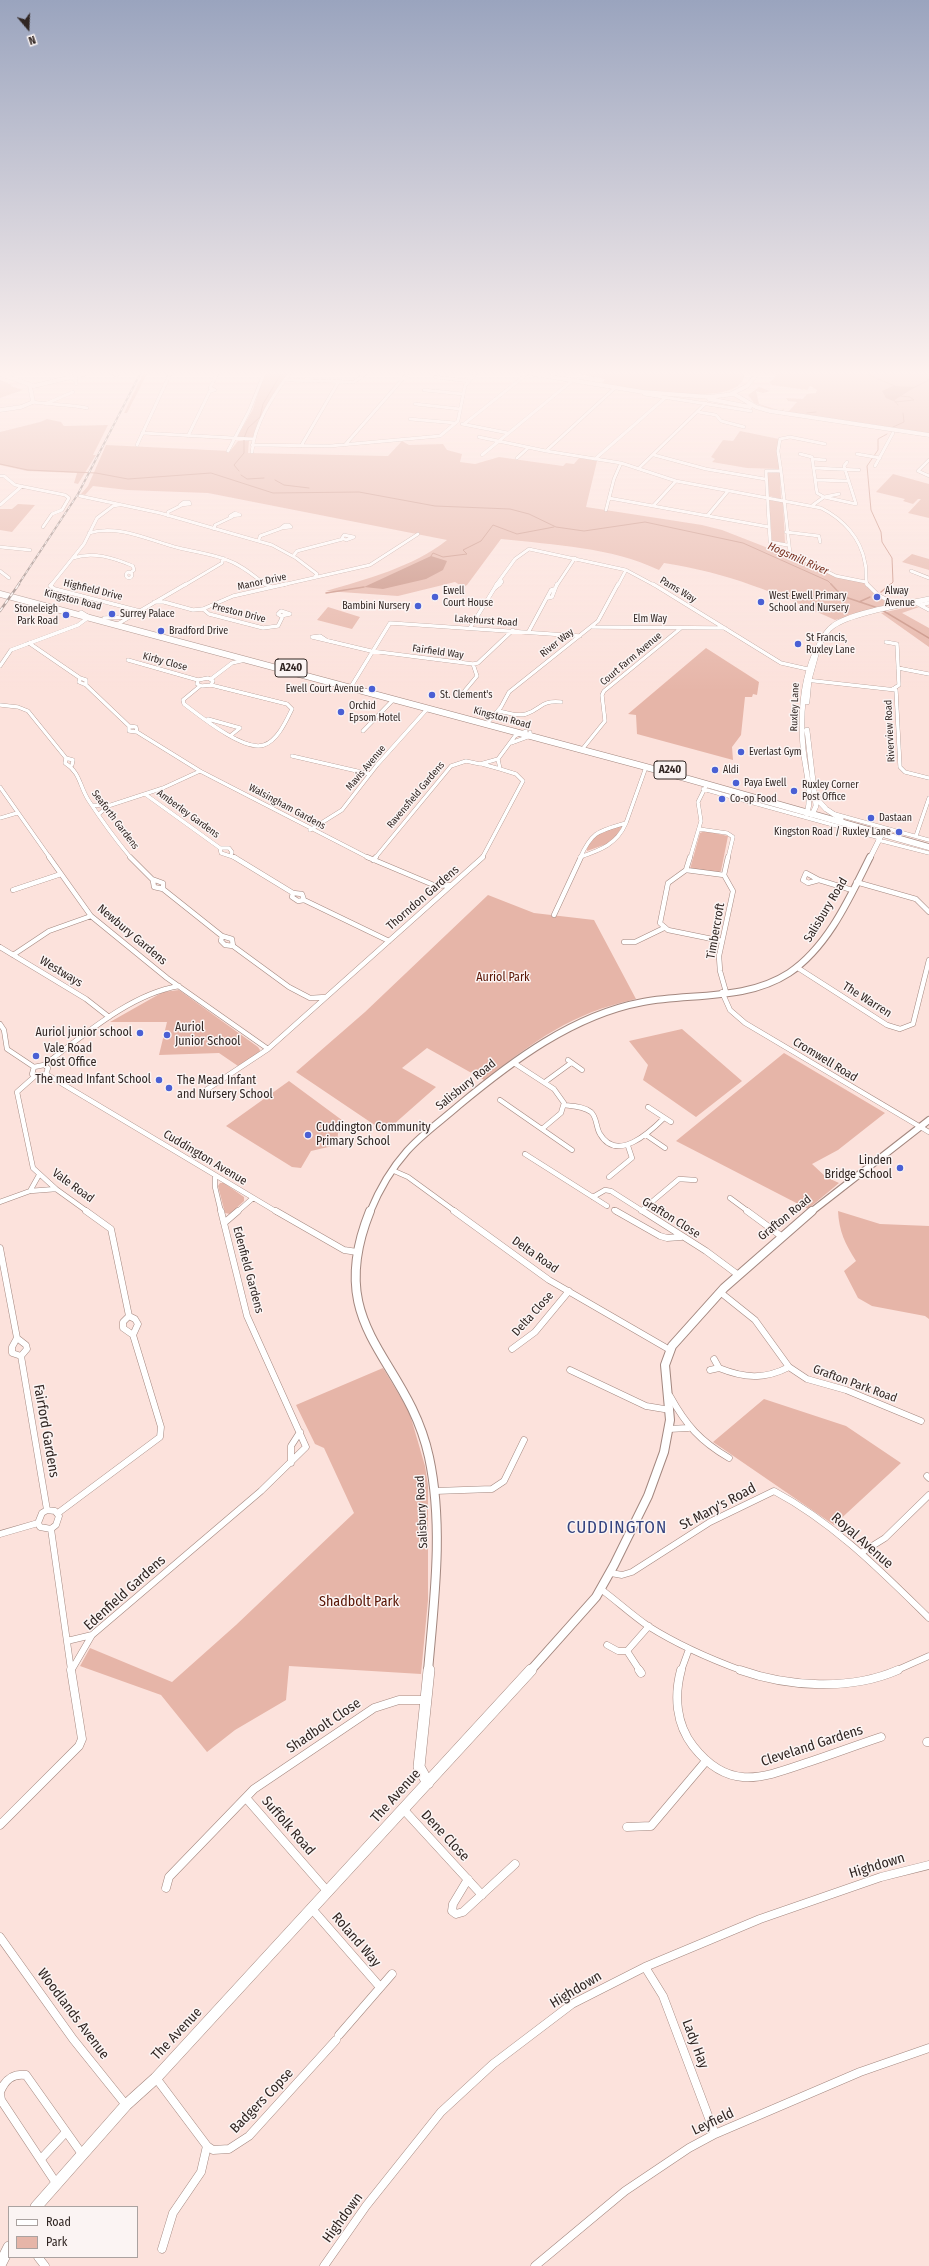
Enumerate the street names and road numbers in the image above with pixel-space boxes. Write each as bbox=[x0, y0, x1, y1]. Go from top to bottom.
street label: Manor Drive bbox=[237, 571, 287, 593]
street label: Pams Way bbox=[658, 574, 698, 606]
street label: Highfield Drive bbox=[62, 577, 124, 603]
street label: Kingston Road bbox=[43, 587, 103, 613]
street label: Preston Drive bbox=[211, 601, 267, 625]
street label: Lakehurst Road bbox=[454, 613, 518, 629]
street label: Elm Way bbox=[633, 613, 667, 625]
street label: River Way bbox=[538, 626, 576, 660]
street label: Court Farm Avenue bbox=[598, 630, 664, 688]
street label: Fairfield Way bbox=[412, 642, 464, 662]
street label: Kirby Close bbox=[142, 650, 188, 674]
road number: A240 bbox=[275, 659, 307, 677]
street label: Ruxley Lane bbox=[788, 682, 802, 732]
street label: Riverview Road bbox=[882, 700, 898, 762]
street label: Kingston Road bbox=[472, 705, 532, 731]
street label: Mavis Avenue bbox=[344, 743, 388, 793]
street label: Ravensfield Gardens bbox=[385, 759, 447, 831]
road number: A240 bbox=[654, 761, 686, 779]
street label: Walsingham Gardens bbox=[247, 782, 327, 832]
street label: Amberley Gardens bbox=[154, 787, 222, 841]
street label: Seaforth Gardens bbox=[89, 788, 141, 852]
street label: Thorndon Gardens bbox=[384, 863, 462, 933]
street label: Salisbury Road bbox=[801, 875, 851, 945]
street label: Newbury Gardens bbox=[94, 902, 170, 968]
street label: Timbercroft bbox=[704, 902, 728, 960]
street label: Westways bbox=[37, 954, 85, 990]
street label: The Warren bbox=[840, 979, 894, 1021]
street label: Cromwell Road bbox=[790, 1035, 860, 1085]
street label: Salisbury Road bbox=[433, 1056, 499, 1114]
street label: Cuddington Avenue bbox=[160, 1127, 250, 1189]
street label: Vale Road bbox=[49, 1166, 97, 1206]
street label: Grafton Road bbox=[755, 1192, 815, 1244]
street label: Grafton Close bbox=[639, 1194, 703, 1242]
street label: Edenfield Gardens bbox=[230, 1225, 266, 1315]
street label: Delta Road bbox=[509, 1234, 561, 1276]
street label: Delta Close bbox=[509, 1289, 557, 1339]
street label: Grafton Park Road bbox=[811, 1362, 899, 1406]
street label: Fairford Gardens bbox=[30, 1383, 62, 1479]
street label: Salisbury Road bbox=[413, 1475, 431, 1549]
street label: St Mary's Road bbox=[677, 1480, 759, 1534]
street label: Royal Avenue bbox=[828, 1510, 896, 1572]
street label: Edenfield Gardens bbox=[81, 1552, 169, 1634]
street label: Shadbolt Close bbox=[284, 1695, 364, 1757]
street label: Cleveland Gardens bbox=[759, 1722, 865, 1770]
street label: The Avenue bbox=[368, 1766, 424, 1826]
street label: Suffolk Road bbox=[258, 1793, 318, 1859]
street label: Dene Close bbox=[417, 1807, 473, 1865]
street label: Highdown bbox=[847, 1850, 907, 1882]
street label: Roland Way bbox=[328, 1909, 384, 1971]
street label: Woodlands Avenue bbox=[33, 1965, 113, 2063]
street label: Highdown bbox=[547, 1968, 605, 2012]
street label: The Avenue bbox=[148, 2004, 206, 2064]
street label: Lady Hay bbox=[678, 2017, 712, 2071]
street label: Badgers Copse bbox=[227, 2065, 297, 2137]
street label: Leyfield bbox=[689, 2105, 737, 2139]
street label: Highdown bbox=[319, 2190, 367, 2246]

